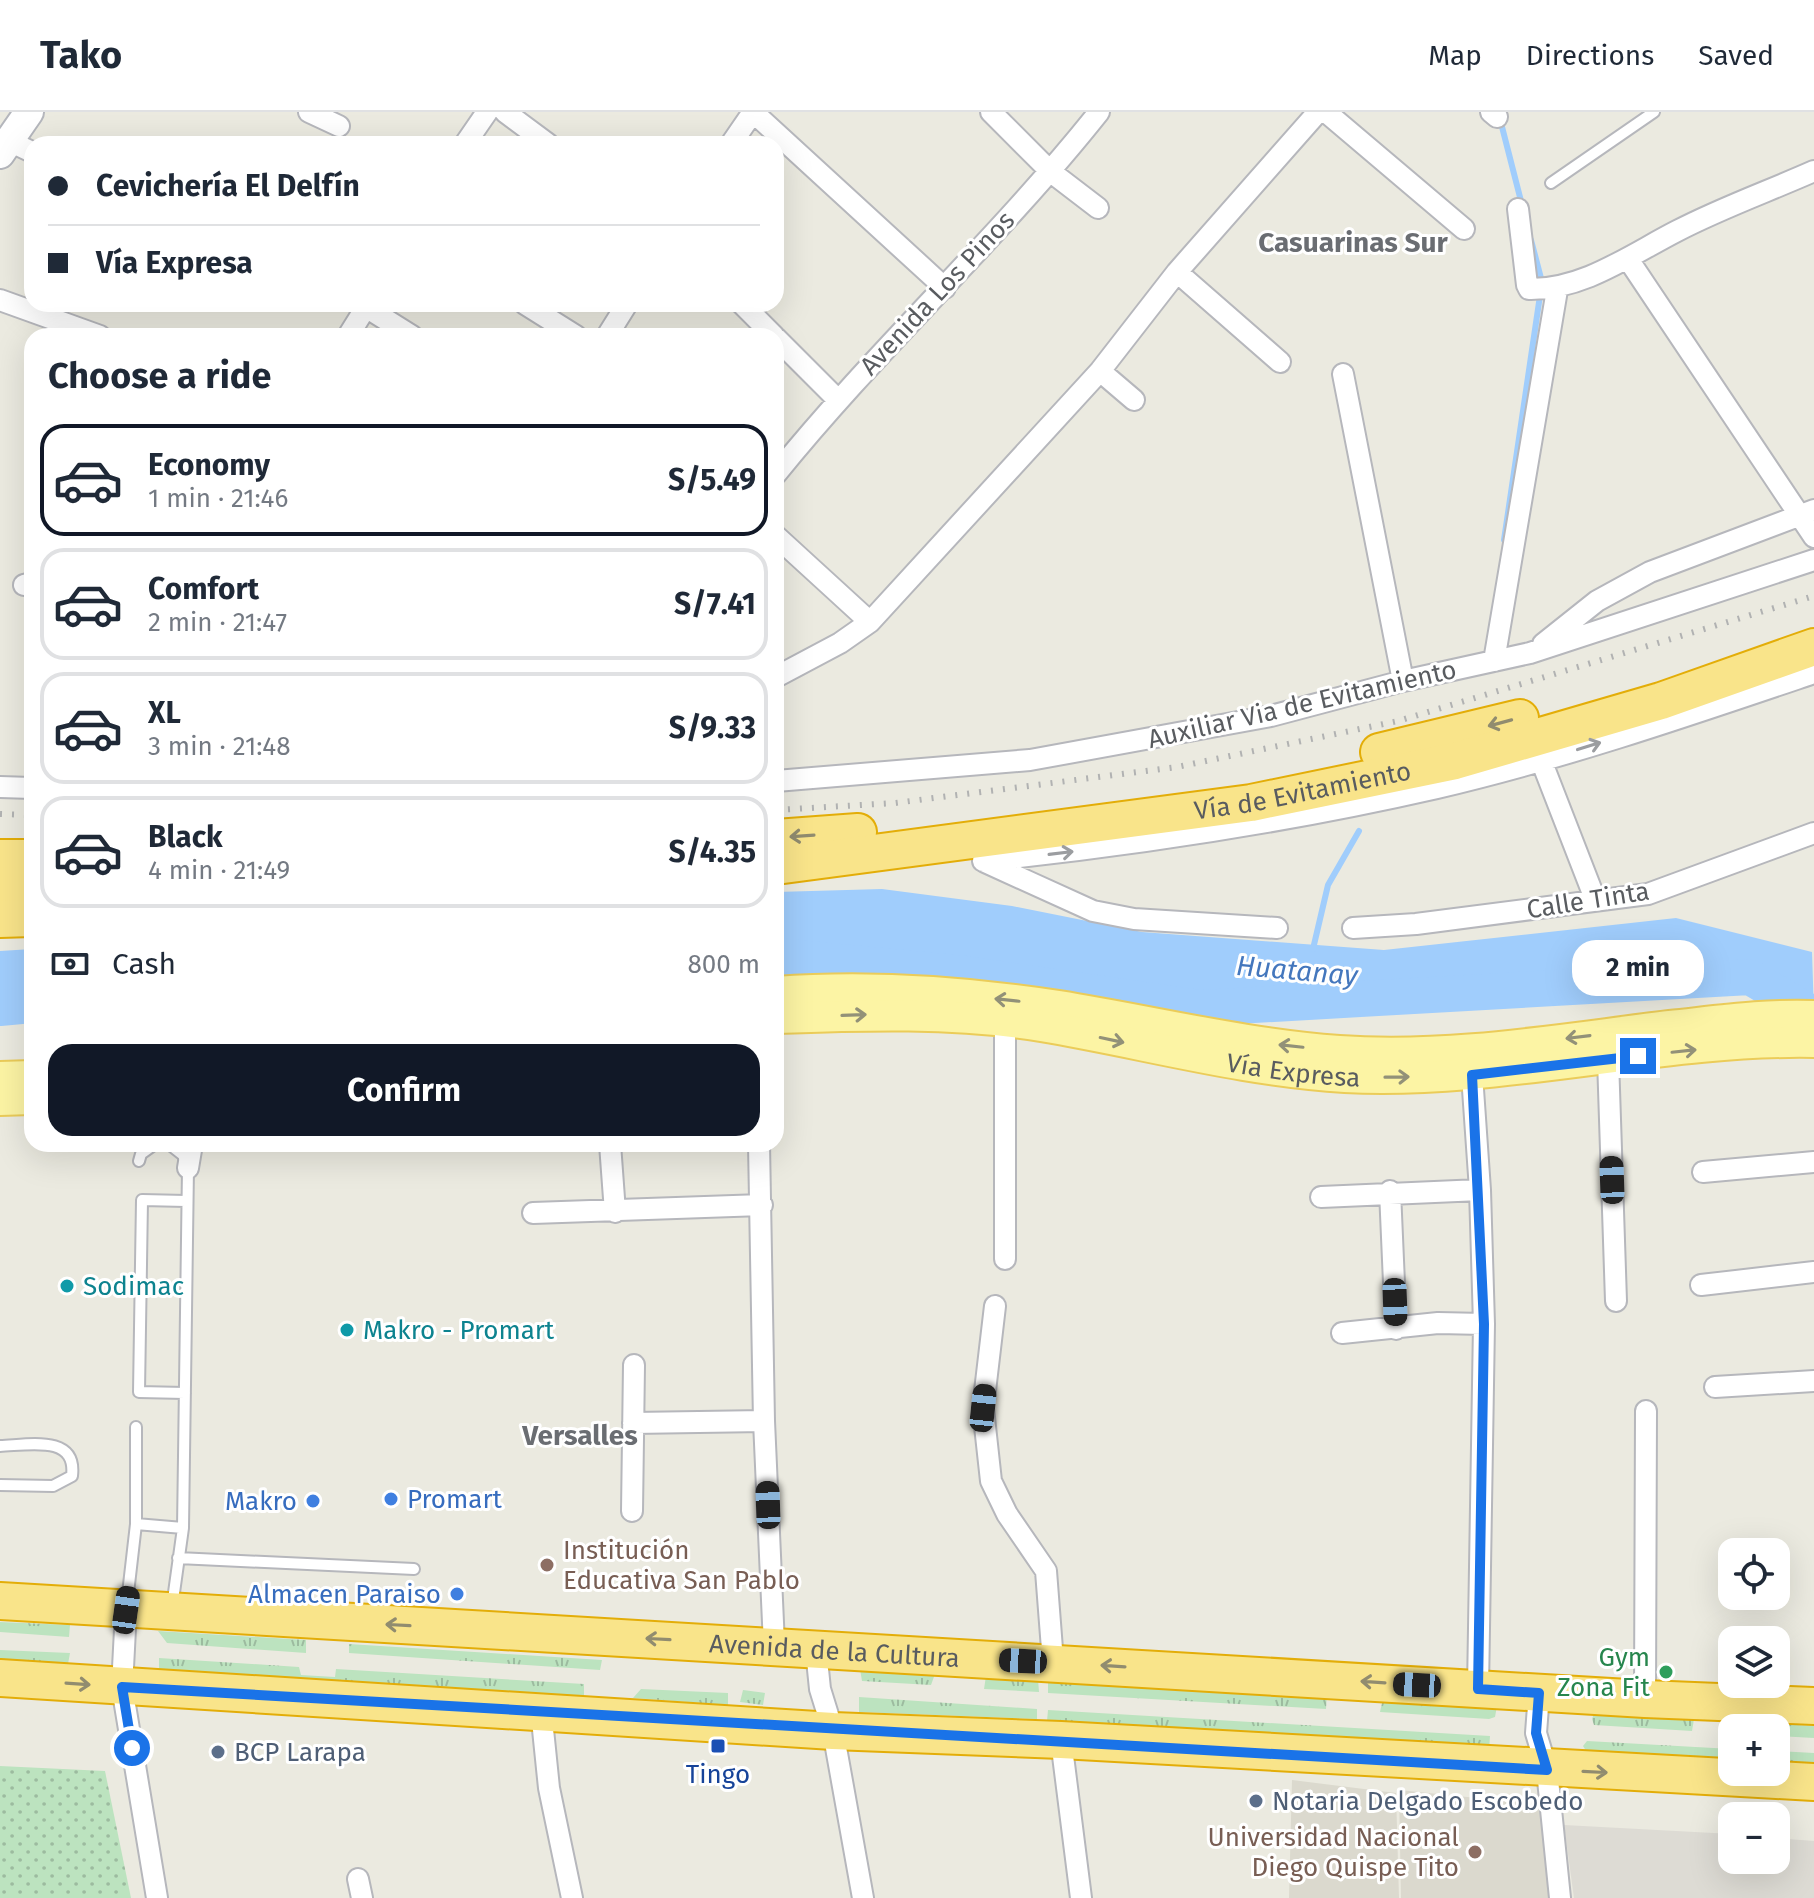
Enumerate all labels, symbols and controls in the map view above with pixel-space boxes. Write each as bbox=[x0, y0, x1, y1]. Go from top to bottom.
text: Tako bbox=[40, 32, 122, 78]
text: Map bbox=[1428, 39, 1482, 72]
text: Directions bbox=[1526, 39, 1654, 72]
text: Saved bbox=[1698, 39, 1774, 72]
text: Cevichería El Delfín bbox=[96, 168, 360, 204]
street label: Avenida Los Pinos bbox=[854, 205, 1021, 382]
district label: Casuarinas Sur bbox=[1258, 226, 1449, 259]
text: Vía Expresa bbox=[96, 245, 253, 281]
text: Choose a ride bbox=[48, 354, 271, 398]
icon: car bbox=[52, 444, 124, 516]
text: Economy bbox=[148, 447, 270, 483]
text: S/5.49 bbox=[668, 462, 756, 498]
text: 1 min · 21:46 bbox=[148, 483, 288, 514]
icon: car bbox=[52, 568, 124, 640]
text: Comfort bbox=[148, 571, 259, 607]
text: S/7.41 bbox=[674, 586, 756, 622]
text: 2 min · 21:47 bbox=[148, 607, 287, 638]
street label: Auxiliar Via de Evitamiento bbox=[1145, 654, 1459, 755]
icon: car bbox=[52, 692, 124, 764]
text: XL bbox=[148, 695, 181, 731]
text: S/9.33 bbox=[669, 710, 756, 746]
one-way arrow bbox=[1487, 716, 1513, 731]
text: 3 min · 21:48 bbox=[148, 731, 290, 762]
one-way arrow bbox=[1576, 738, 1602, 753]
street label: Vía de Evitamiento bbox=[1192, 755, 1414, 826]
icon: car bbox=[52, 816, 124, 888]
text: Black bbox=[148, 819, 223, 855]
one-way arrow bbox=[789, 829, 816, 844]
text: S/4.35 bbox=[668, 834, 756, 870]
one-way arrow bbox=[1047, 845, 1074, 860]
text: 4 min · 21:49 bbox=[148, 855, 290, 886]
street label: Calle Tinta bbox=[1525, 876, 1652, 925]
callout: 2 min bbox=[1572, 940, 1704, 996]
icon: cash bbox=[48, 942, 92, 986]
text: Cash bbox=[112, 946, 176, 982]
text: 800 m bbox=[687, 949, 760, 980]
water label: Huatanay bbox=[1235, 949, 1360, 992]
text: 2 min bbox=[1606, 952, 1670, 983]
one-way arrow bbox=[994, 992, 1021, 1007]
one-way arrow bbox=[840, 1008, 867, 1023]
one-way arrow bbox=[1565, 1029, 1592, 1044]
one-way arrow bbox=[1099, 1033, 1124, 1048]
route end bbox=[1620, 1038, 1656, 1074]
one-way arrow bbox=[1279, 1039, 1305, 1054]
button: Confirm bbox=[48, 1044, 760, 1136]
one-way arrow bbox=[1670, 1044, 1697, 1059]
street label: Vía Expresa bbox=[1224, 1047, 1361, 1094]
one-way arrow bbox=[1383, 1069, 1410, 1085]
car bbox=[1599, 1156, 1625, 1204]
place label: Sodimac bbox=[83, 1271, 184, 1302]
marker: Sodimac bbox=[58, 1277, 76, 1295]
car bbox=[1382, 1278, 1408, 1326]
place label: Makro - Promart bbox=[363, 1315, 555, 1346]
marker: Makro - Promart bbox=[338, 1321, 356, 1339]
car bbox=[969, 1383, 997, 1433]
district label: Versalles bbox=[521, 1419, 638, 1452]
car bbox=[755, 1481, 781, 1529]
place label: Promart bbox=[407, 1484, 502, 1515]
place label: Makro bbox=[225, 1486, 297, 1517]
marker: Promart bbox=[382, 1490, 400, 1508]
marker: Makro bbox=[304, 1492, 322, 1510]
place label: Institución Educativa San Pablo bbox=[563, 1535, 800, 1596]
map controls bbox=[1718, 1538, 1790, 1874]
button: locate bbox=[1718, 1538, 1790, 1610]
marker: Institución Educativa San Pablo bbox=[538, 1556, 556, 1574]
place label: Almacen Paraiso bbox=[248, 1579, 441, 1610]
car bbox=[111, 1585, 141, 1635]
marker: Almacen Paraiso bbox=[448, 1585, 466, 1603]
one-way arrow bbox=[385, 1617, 412, 1632]
button: layers bbox=[1718, 1626, 1790, 1698]
street label: Avenida de la Cultura bbox=[708, 1628, 961, 1674]
one-way arrow bbox=[645, 1631, 672, 1646]
place label: Gym Zona Fit bbox=[1557, 1642, 1651, 1703]
car bbox=[998, 1648, 1048, 1674]
one-way arrow bbox=[1100, 1658, 1127, 1673]
marker: Gym Zona Fit bbox=[1657, 1663, 1675, 1681]
car bbox=[1392, 1672, 1442, 1698]
one-way arrow bbox=[1360, 1674, 1387, 1689]
one-way arrow bbox=[64, 1677, 91, 1692]
button: + bbox=[1718, 1714, 1790, 1786]
route start bbox=[114, 1730, 150, 1766]
place label: BCP Larapa bbox=[234, 1737, 366, 1768]
marker: Tingo bbox=[709, 1737, 727, 1755]
marker: BCP Larapa bbox=[209, 1743, 227, 1761]
place label: Tingo bbox=[686, 1759, 750, 1790]
one-way arrow bbox=[1581, 1765, 1608, 1780]
place label: Notaria Delgado Escobedo bbox=[1272, 1786, 1583, 1817]
marker: Notaria Delgado Escobedo bbox=[1247, 1792, 1265, 1810]
button: − bbox=[1718, 1802, 1790, 1874]
place label: Universidad Nacional Diego Quispe Tito bbox=[1208, 1822, 1459, 1883]
marker: Universidad Nacional Diego Quispe Tito bbox=[1466, 1843, 1484, 1861]

